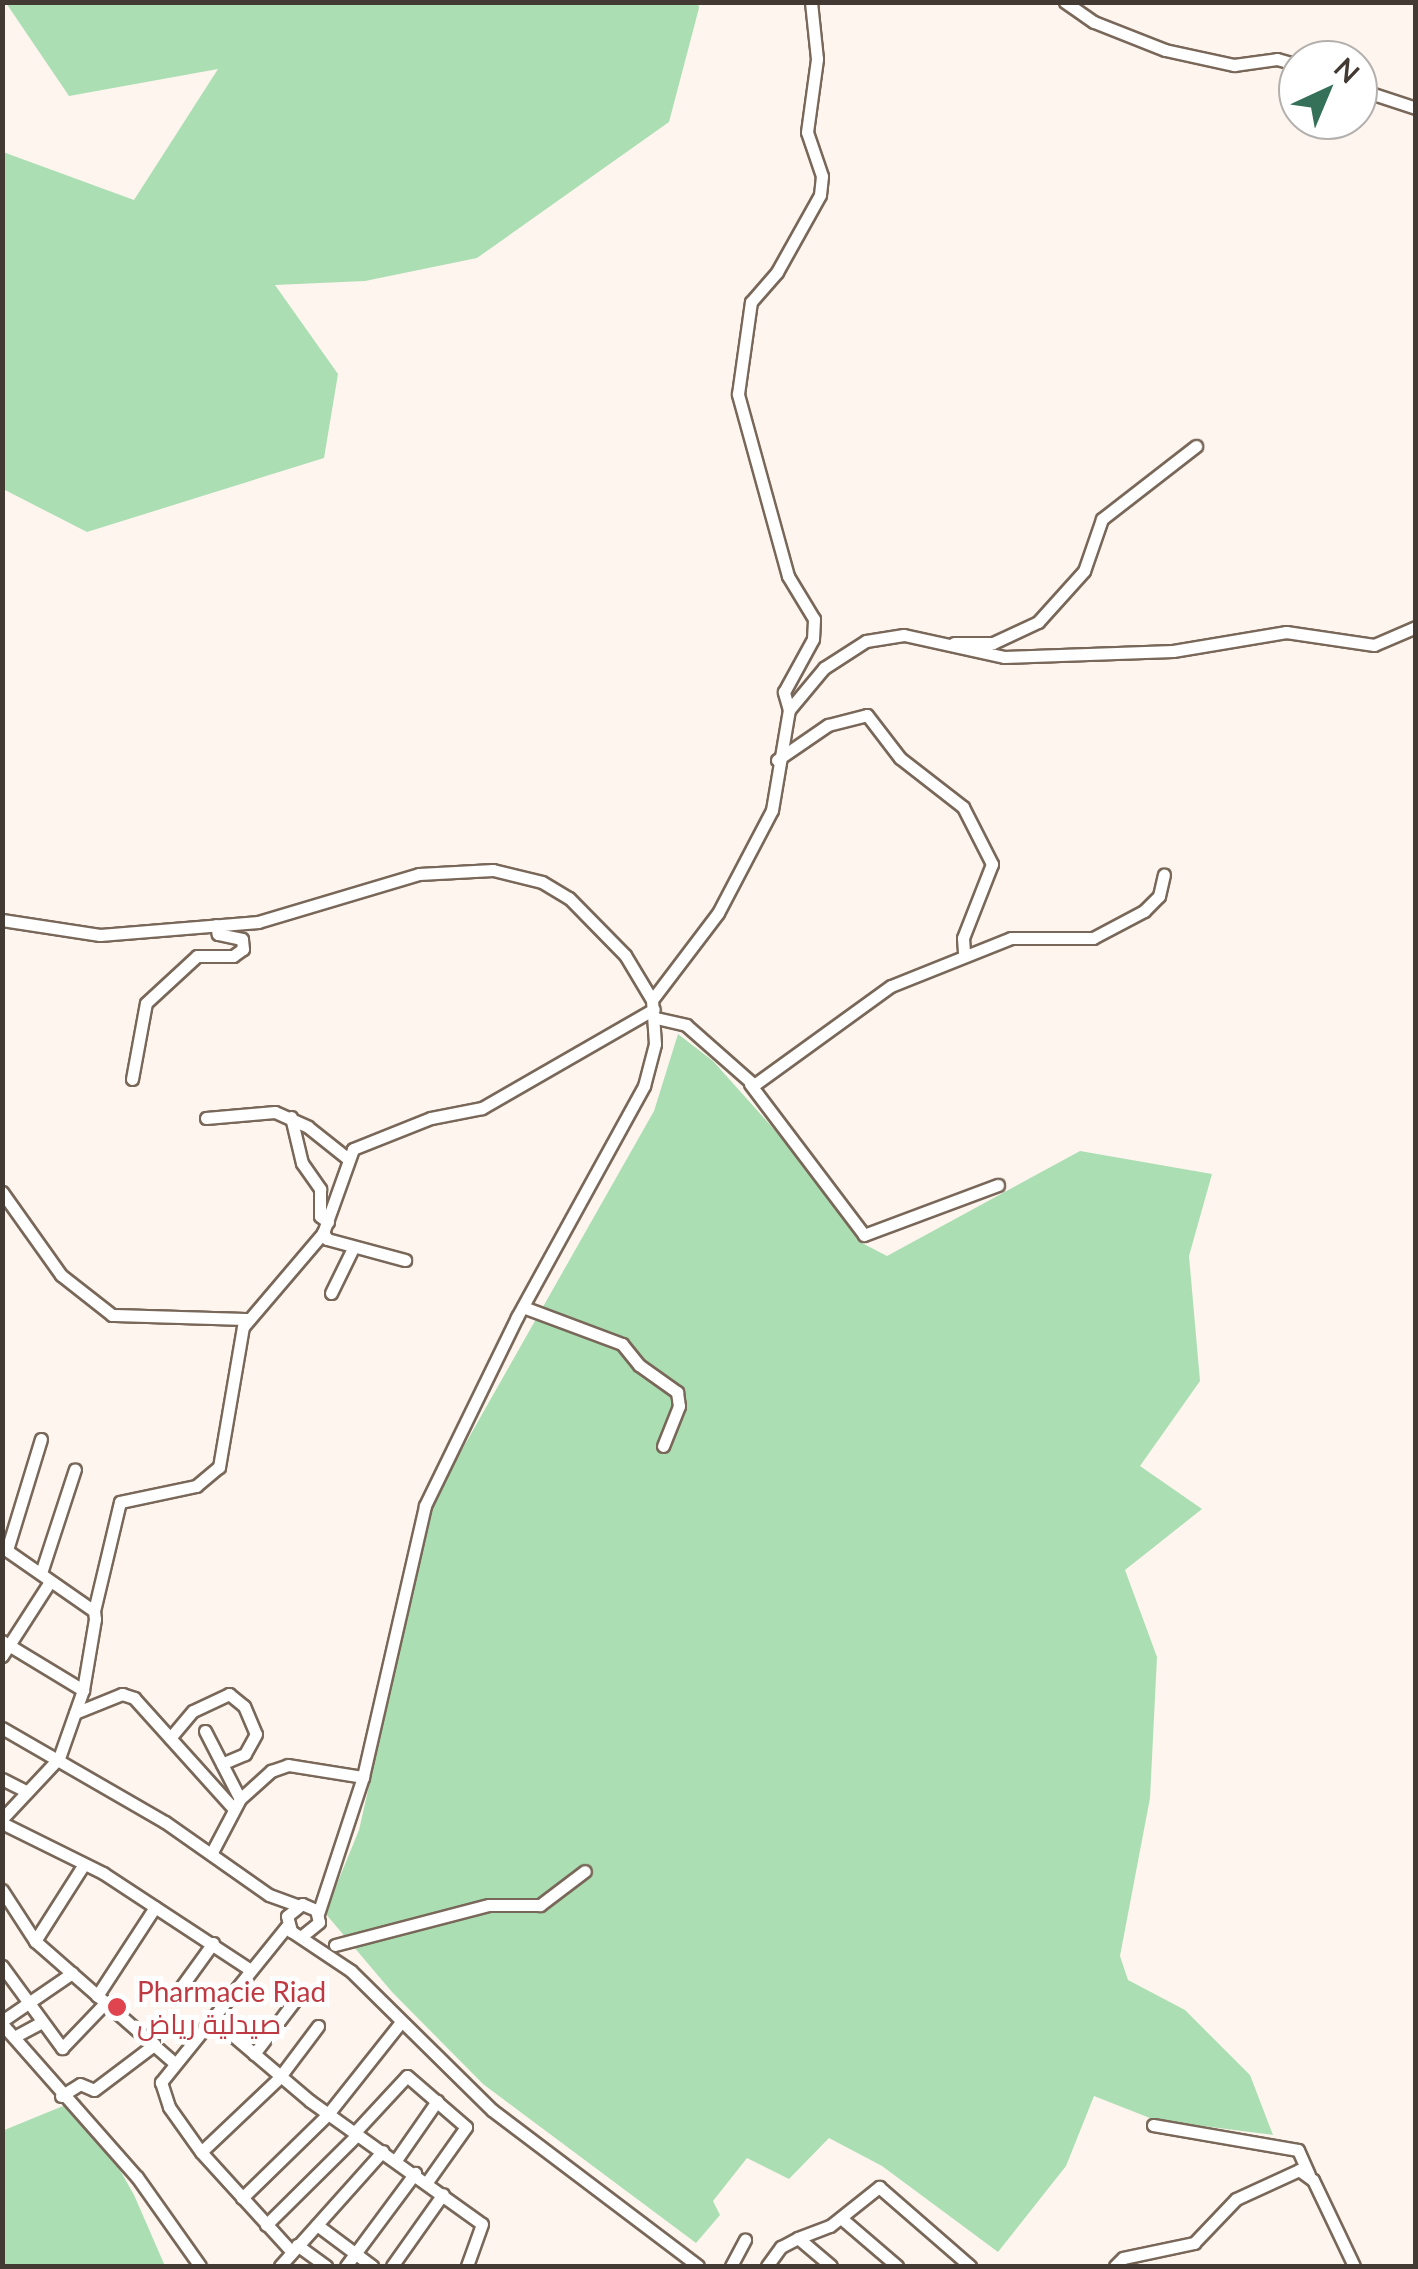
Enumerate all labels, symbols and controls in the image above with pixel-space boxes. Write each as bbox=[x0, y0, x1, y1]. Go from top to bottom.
north arrow bbox=[1278, 40, 1378, 140]
text: N bbox=[1328, 50, 1367, 90]
place label: Pharmacie Riad صيدلية رياض bbox=[137, 1974, 326, 2040]
marker: Pharmacie Riad صيدلية رياض bbox=[106, 1996, 128, 2018]

